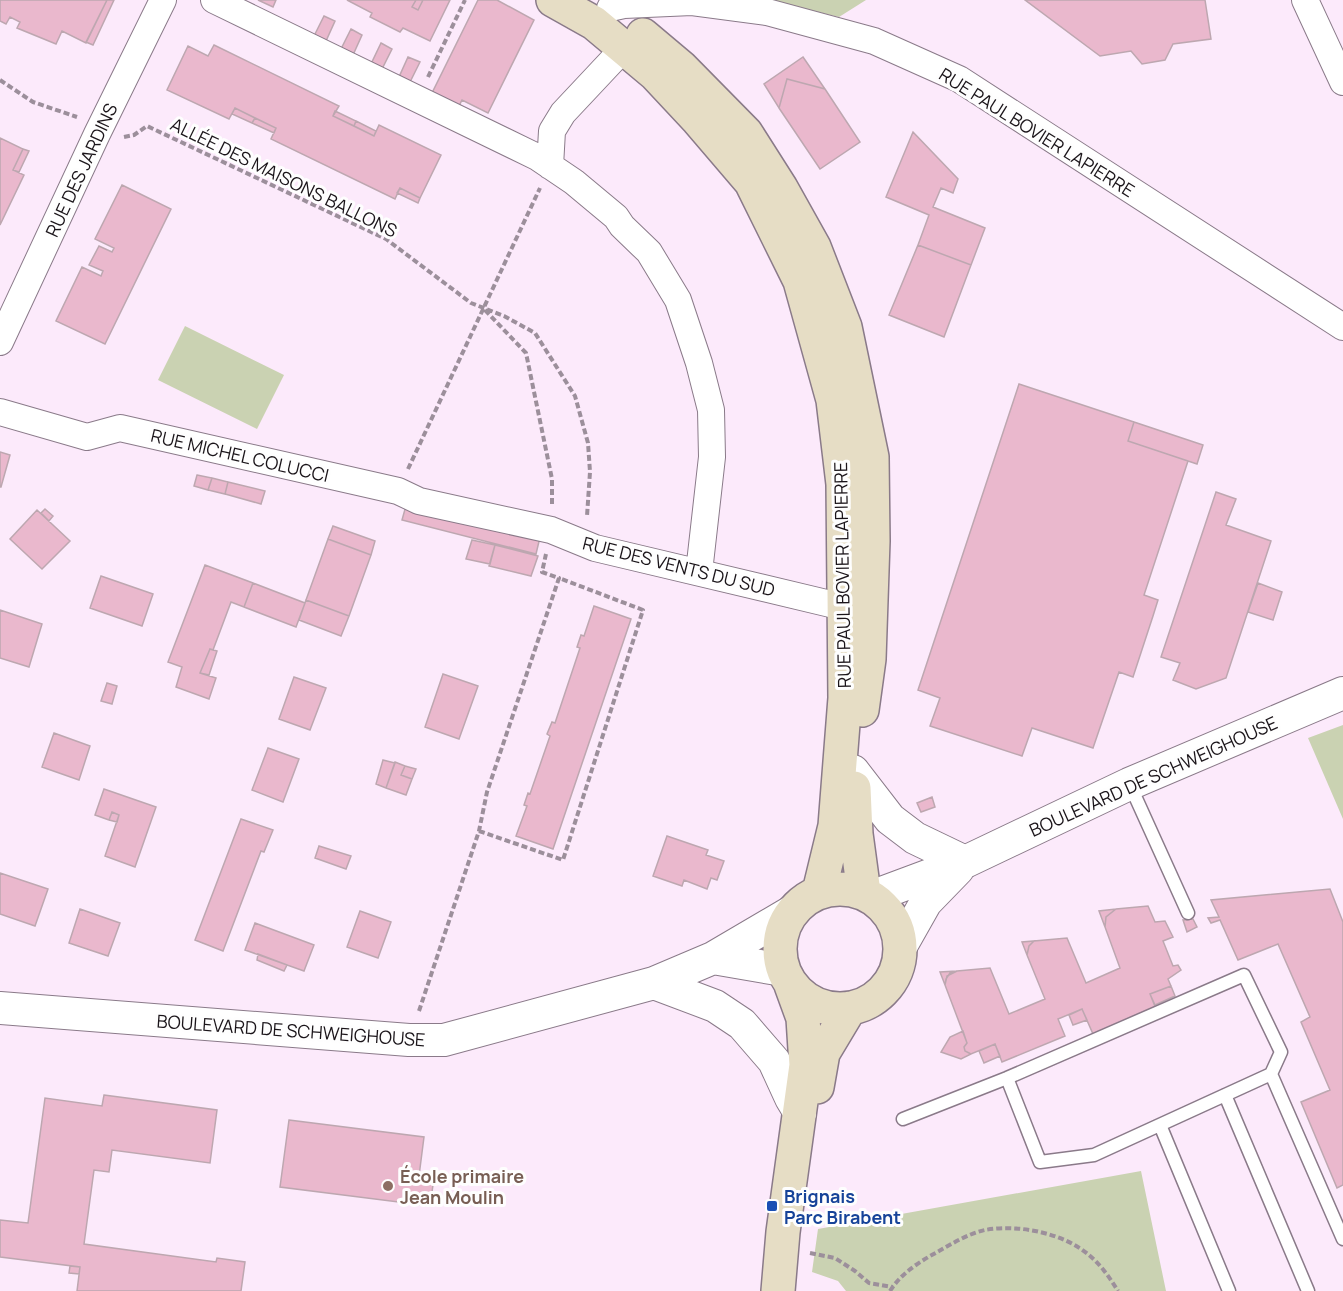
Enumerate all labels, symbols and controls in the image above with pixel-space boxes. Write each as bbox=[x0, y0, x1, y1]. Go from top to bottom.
street label: RUE PAUL BOVIER LAPIERRE bbox=[935, 62, 1139, 202]
street label: RUE DES JARDINS bbox=[40, 99, 122, 241]
street label: ALLÉE DES MAISONS BALLONS bbox=[167, 112, 401, 242]
street label: RUE MICHEL COLUCCI bbox=[149, 423, 331, 487]
street label: RUE PAUL BOVIER LAPIERRE bbox=[828, 462, 856, 688]
street label: RUE DES VENTS DU SUD bbox=[580, 530, 778, 602]
street label: BOULEVARD DE SCHWEIGHOUSE bbox=[1025, 710, 1281, 842]
street label: BOULEVARD DE SCHWEIGHOUSE bbox=[156, 1009, 426, 1051]
place label: École primaire Jean Moulin bbox=[400, 1164, 524, 1209]
marker: École primaire Jean Moulin bbox=[381, 1179, 395, 1193]
place label: Brignais Parc Birabent bbox=[784, 1184, 901, 1229]
marker: Brignais Parc Birabent bbox=[765, 1199, 779, 1213]

